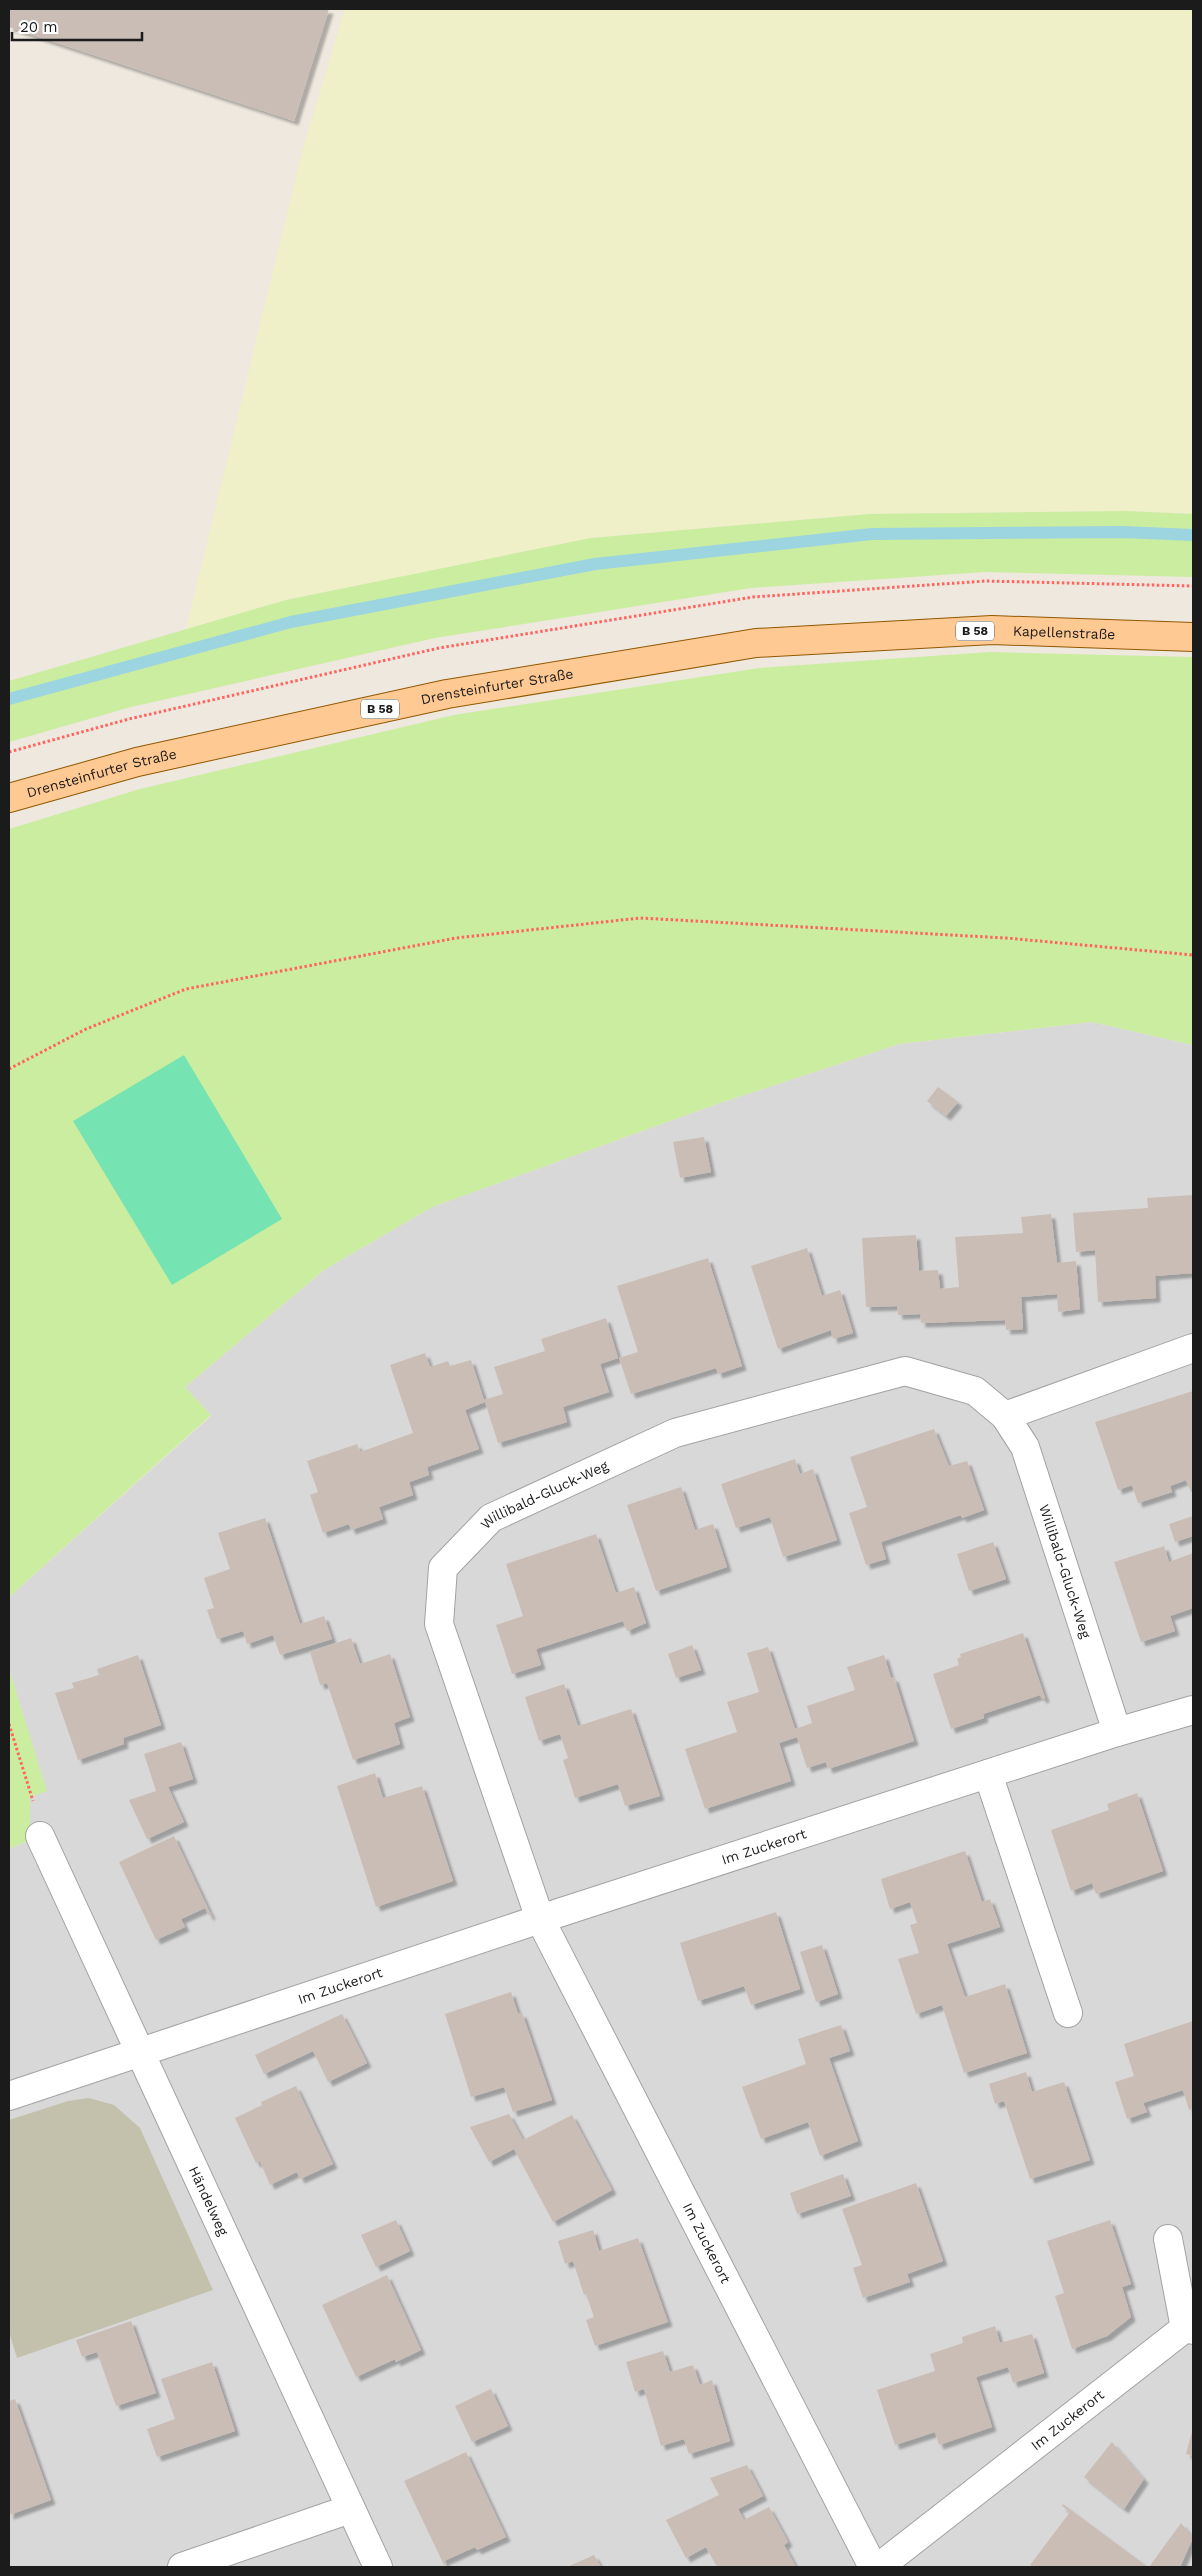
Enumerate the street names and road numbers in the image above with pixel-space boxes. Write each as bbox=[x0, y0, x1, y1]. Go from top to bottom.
road number: B 58 bbox=[956, 622, 994, 640]
street label: Kapellenstraße bbox=[1013, 623, 1116, 642]
street label: Drensteinfurter Straße bbox=[419, 665, 575, 708]
road number: B 58 bbox=[361, 700, 399, 719]
street label: Drensteinfurter Straße bbox=[25, 746, 178, 801]
street label: Willibald-Gluck-Weg bbox=[477, 1457, 611, 1532]
street label: Willibald-Gluck-Weg bbox=[1036, 1502, 1094, 1641]
street label: Im Zuckerort bbox=[719, 1825, 808, 1868]
street label: Im Zuckerort bbox=[296, 1964, 385, 2007]
street label: Händelweg bbox=[186, 2164, 232, 2239]
street label: Im Zuckerort bbox=[680, 2200, 734, 2286]
street label: Im Zuckerort bbox=[1028, 2386, 1107, 2453]

